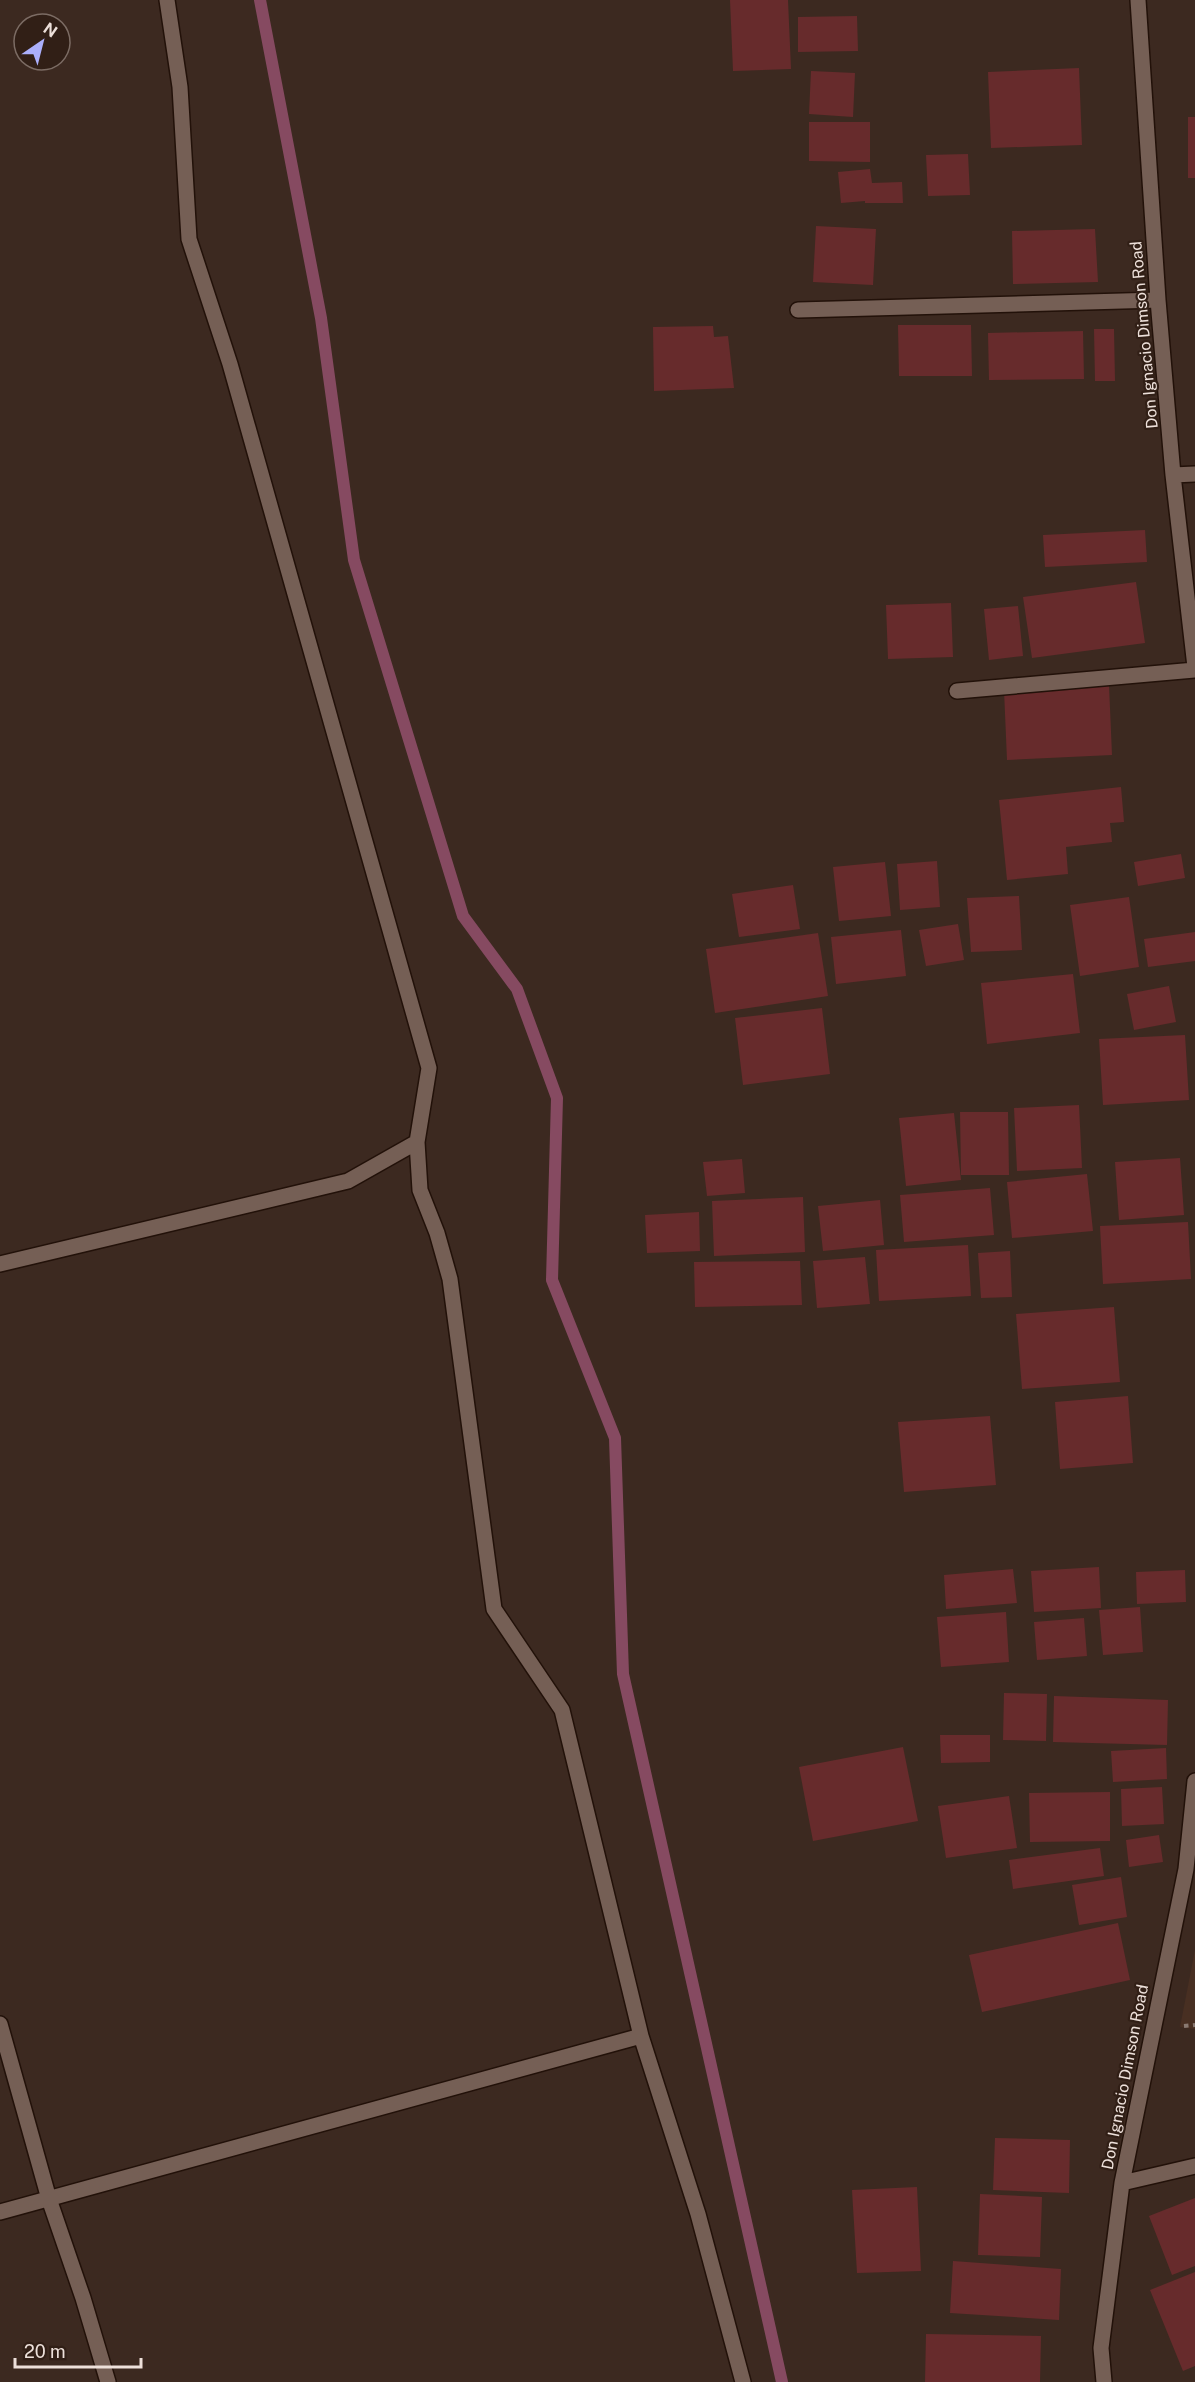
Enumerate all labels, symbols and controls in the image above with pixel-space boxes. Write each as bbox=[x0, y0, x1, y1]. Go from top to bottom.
north arrow bbox=[12, 12, 72, 72]
text: N bbox=[40, 19, 61, 41]
street label: Don Ignacio Dimson Road bbox=[1126, 240, 1162, 430]
street label: Don Ignacio Dimson Road bbox=[1098, 1983, 1152, 2171]
scale bar bbox=[15, 2331, 141, 2369]
text: 20 m bbox=[24, 2341, 66, 2362]

